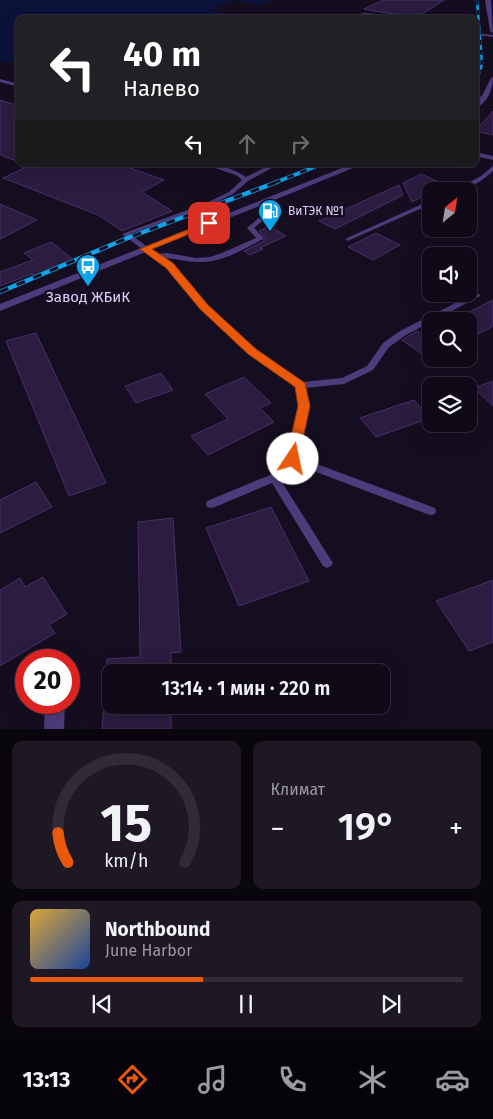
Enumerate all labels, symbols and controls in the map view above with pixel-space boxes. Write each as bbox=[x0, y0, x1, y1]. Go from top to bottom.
text: 40 m bbox=[123, 33, 201, 75]
icon: left bbox=[40, 35, 105, 100]
text: Налево bbox=[123, 75, 200, 102]
icon: left bbox=[180, 130, 208, 158]
icon: ahead bbox=[233, 130, 261, 158]
icon: right bbox=[286, 130, 314, 158]
north arrow bbox=[422, 182, 478, 238]
map controls bbox=[422, 182, 477, 432]
fuel station icon: ВиТЭК №1 bbox=[257, 198, 283, 232]
pin bbox=[188, 202, 230, 244]
place label: ВиТЭК №1 bbox=[288, 204, 344, 218]
icon: arrive bbox=[195, 209, 223, 237]
button: sound bbox=[422, 247, 477, 302]
bus stop icon: Завод ЖБиК bbox=[75, 253, 101, 287]
place label: Завод ЖБиК bbox=[46, 288, 130, 306]
button: search bbox=[422, 312, 477, 367]
button: layers bbox=[422, 377, 477, 432]
position arrow bbox=[266, 432, 318, 484]
speed limit sign: 20 bbox=[15, 649, 80, 714]
text: 13:14 · 1 мин · 220 m bbox=[162, 677, 330, 700]
text: Климат bbox=[271, 780, 325, 799]
text: 15 bbox=[100, 792, 152, 855]
text: 19° bbox=[338, 804, 396, 850]
text: − bbox=[271, 812, 285, 845]
text: + bbox=[449, 812, 463, 845]
text: km/h bbox=[104, 850, 148, 872]
text: Northbound bbox=[105, 918, 210, 941]
text: June Harbor bbox=[105, 941, 192, 960]
icon: previous bbox=[88, 990, 116, 1018]
icon: pause bbox=[232, 990, 260, 1018]
icon: next bbox=[377, 990, 405, 1018]
icon: directions bbox=[115, 1062, 150, 1097]
icon: music bbox=[195, 1062, 230, 1097]
icon: phone bbox=[275, 1062, 310, 1097]
icon: climate bbox=[355, 1062, 390, 1097]
icon: car bbox=[435, 1062, 470, 1097]
text: 13:13 bbox=[23, 1066, 70, 1093]

